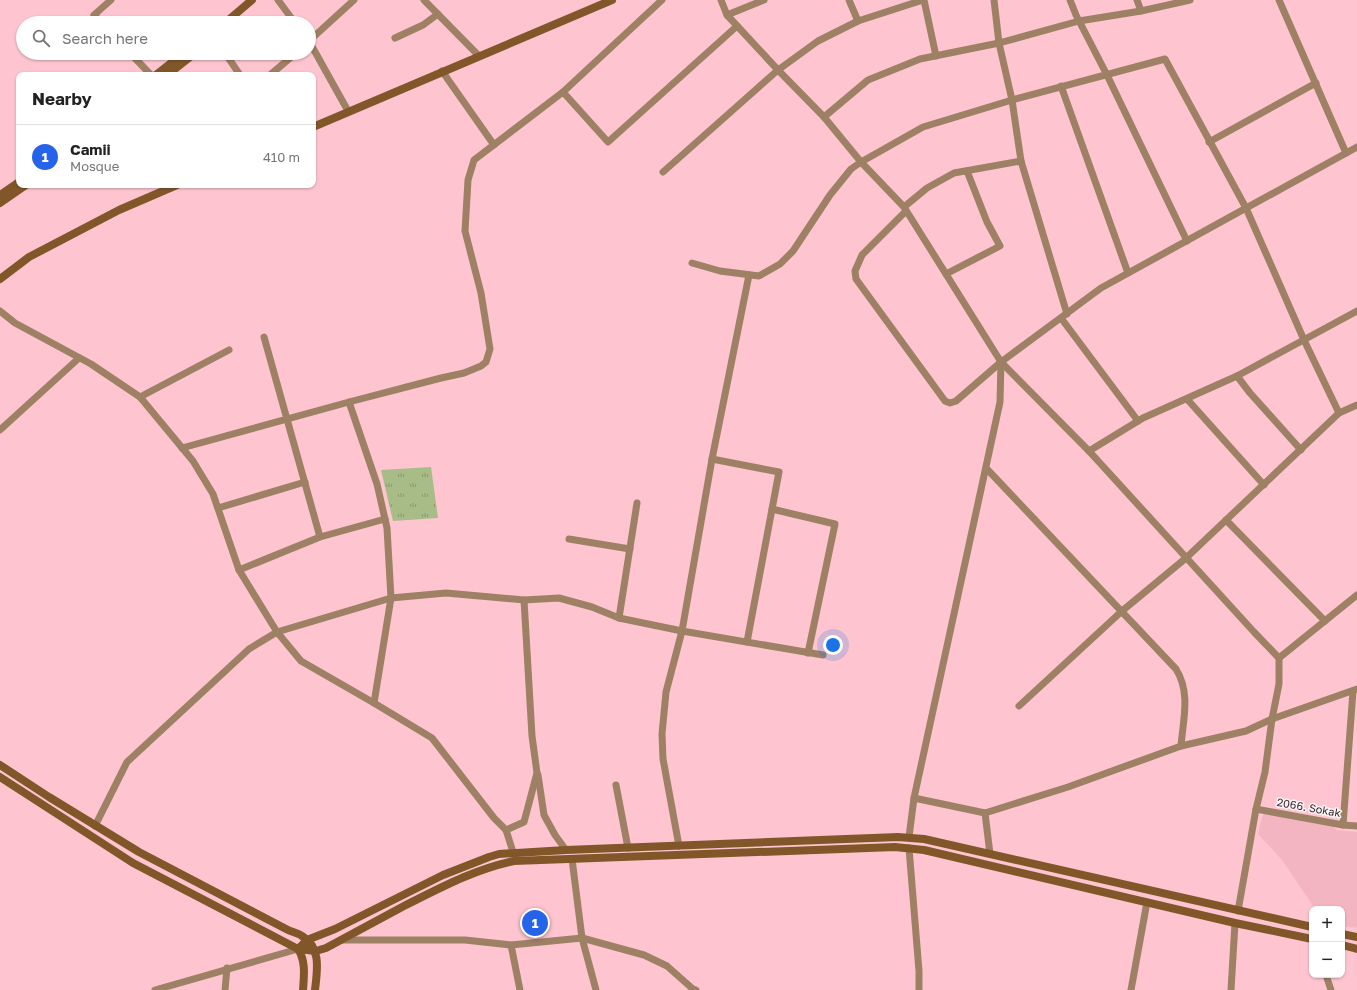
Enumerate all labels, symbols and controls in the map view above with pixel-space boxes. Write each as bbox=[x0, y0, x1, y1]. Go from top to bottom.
search box bbox=[16, 16, 316, 60]
icon: search bbox=[30, 27, 52, 49]
text: Search here bbox=[62, 29, 148, 47]
text: Nearby bbox=[32, 88, 92, 109]
text: Camii bbox=[70, 140, 111, 158]
text: 1 bbox=[42, 149, 48, 165]
text: 410 m bbox=[263, 149, 300, 165]
text: Mosque bbox=[70, 158, 119, 174]
your location bbox=[823, 635, 843, 655]
street label: 2066. Sokak bbox=[1276, 795, 1342, 819]
map controls bbox=[1309, 906, 1345, 978]
button: + bbox=[1309, 906, 1345, 942]
pin: 1 bbox=[522, 908, 548, 938]
button: − bbox=[1309, 942, 1345, 978]

